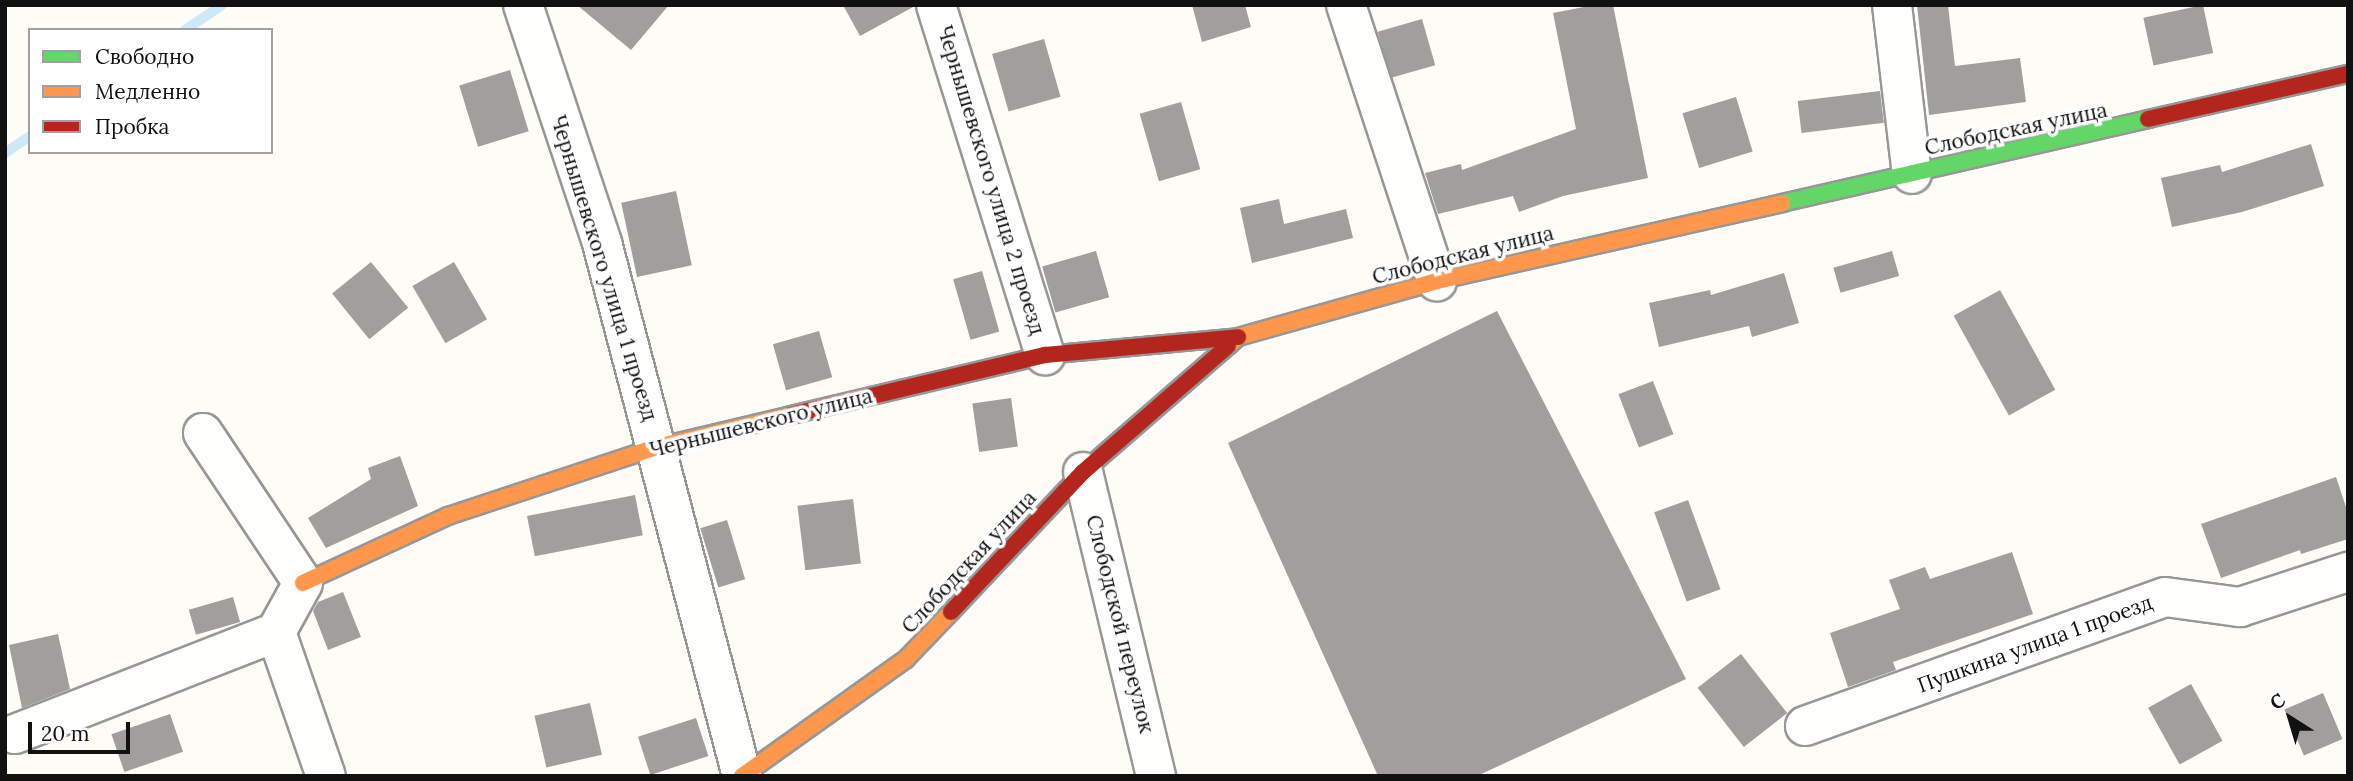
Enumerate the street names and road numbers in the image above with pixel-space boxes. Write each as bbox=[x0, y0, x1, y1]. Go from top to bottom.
street label: Чернышевского улица 2 проезд bbox=[932, 22, 1050, 338]
street label: Слободская улица bbox=[1922, 97, 2110, 161]
street label: Чернышевского улица 1 проезд bbox=[545, 112, 663, 424]
street label: Слободская улица bbox=[1370, 220, 1556, 290]
street label: Чернышевского улица bbox=[647, 383, 875, 463]
street label: Слободская улица bbox=[896, 485, 1042, 639]
street label: Слободской переулок bbox=[1081, 512, 1159, 736]
street label: Пушкина улица 1 проезд bbox=[1914, 590, 2156, 698]

